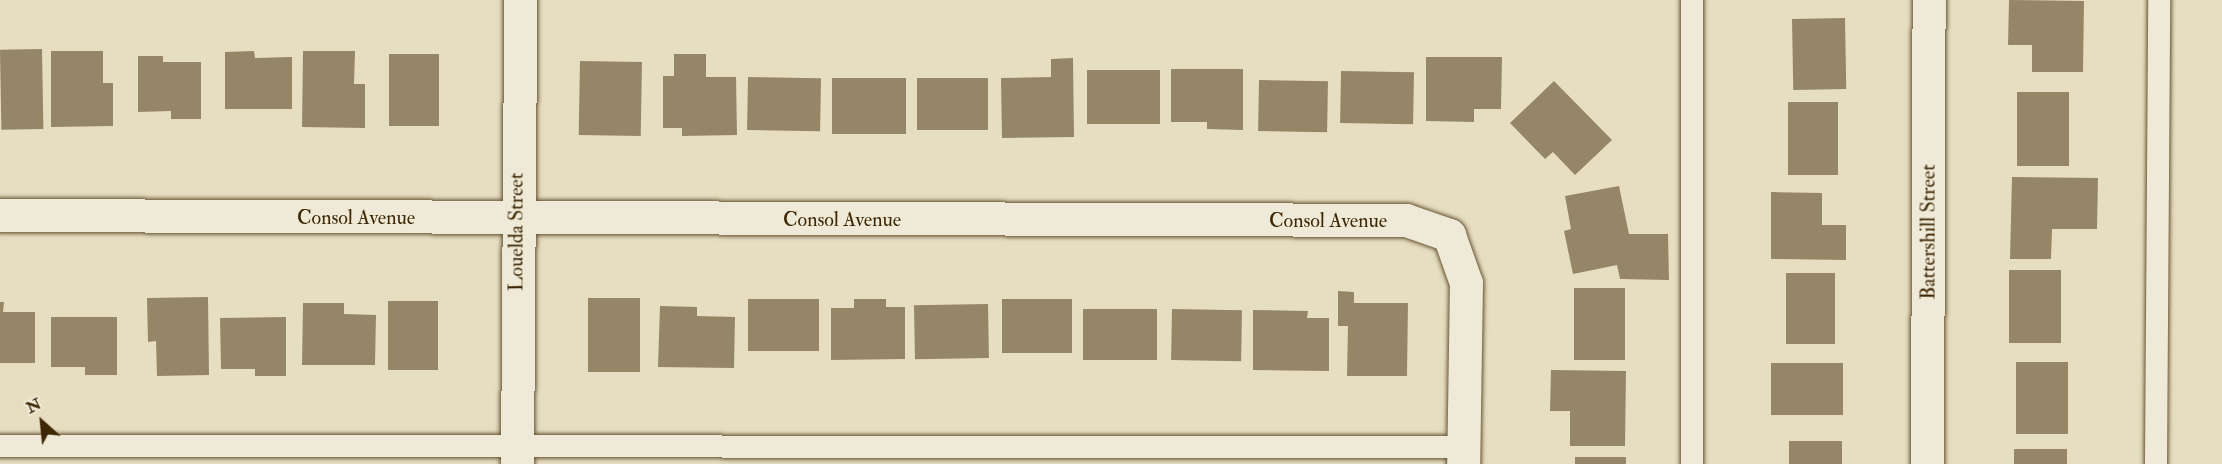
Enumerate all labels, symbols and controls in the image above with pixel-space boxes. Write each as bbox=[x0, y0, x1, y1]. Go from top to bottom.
street label: Battershill Street bbox=[1916, 164, 1940, 300]
street label: Louelda Street bbox=[504, 173, 528, 291]
street label: Consol Avenue bbox=[297, 205, 415, 229]
street label: Consol Avenue bbox=[783, 207, 901, 231]
street label: Consol Avenue bbox=[1269, 208, 1387, 232]
north arrow bbox=[12, 392, 72, 452]
text: N bbox=[23, 394, 45, 418]

